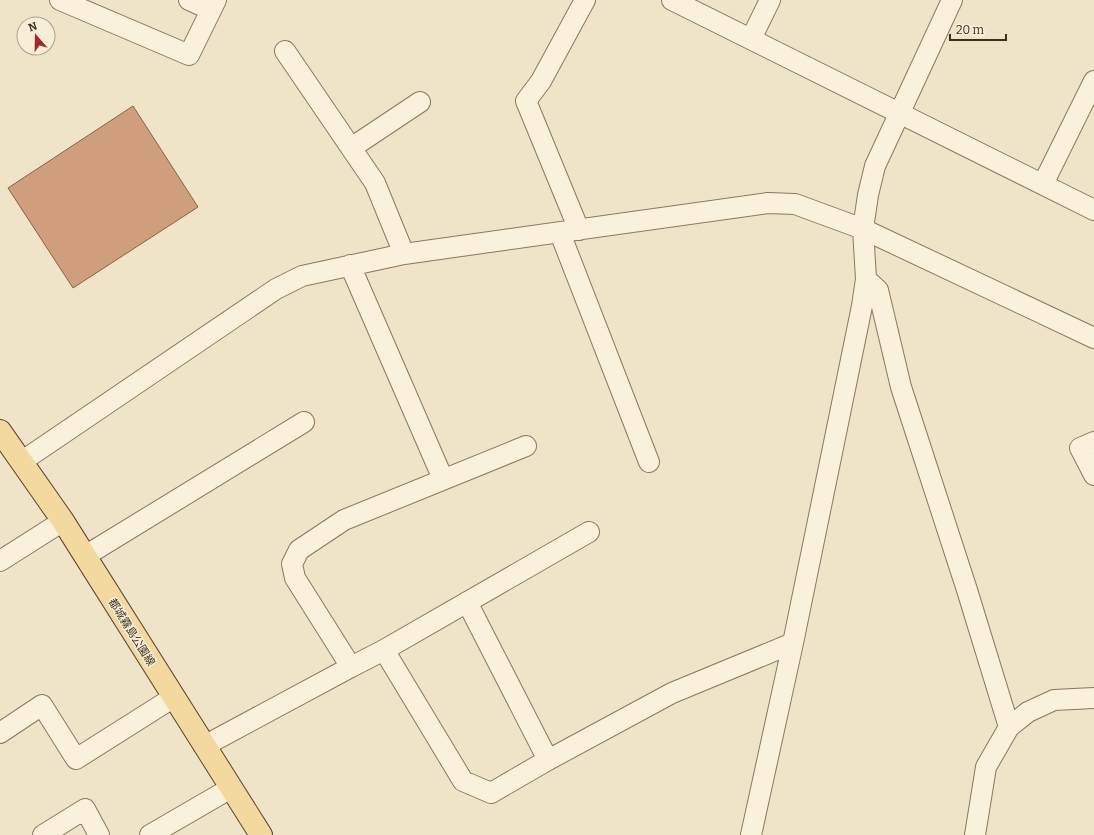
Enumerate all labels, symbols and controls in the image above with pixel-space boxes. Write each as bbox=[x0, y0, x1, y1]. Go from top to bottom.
north arrow bbox=[16, 16, 56, 56]
scale bar bbox=[950, 16, 1006, 42]
text: N bbox=[27, 19, 39, 35]
text: 20 m bbox=[956, 23, 985, 37]
street label: 都城霧島公園線 bbox=[106, 596, 157, 668]

